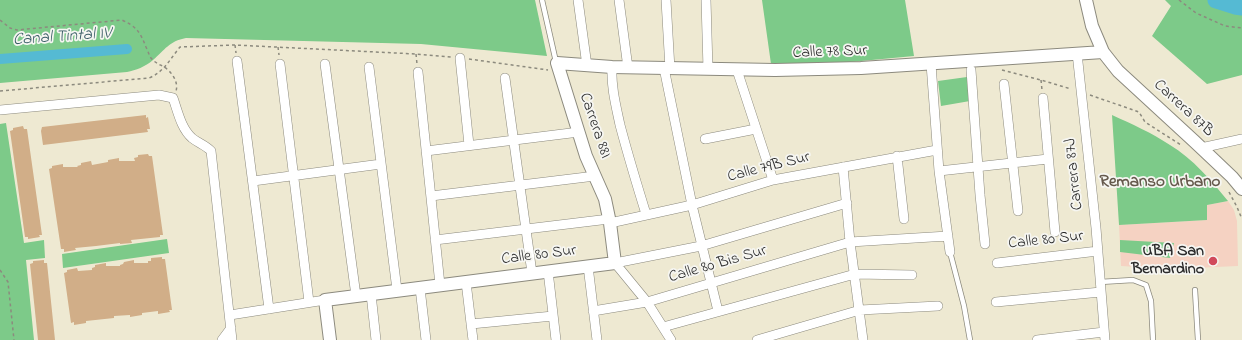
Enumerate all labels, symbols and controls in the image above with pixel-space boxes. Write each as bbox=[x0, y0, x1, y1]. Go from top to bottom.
water label: Canal Tintal IV bbox=[12, 24, 112, 52]
street label: Calle 78 Sur bbox=[792, 42, 868, 64]
street label: Carrera 87B bbox=[1149, 76, 1217, 142]
street label: Carrera 88I bbox=[574, 91, 614, 161]
street label: Carrera 87J bbox=[1062, 137, 1088, 211]
street label: Calle 79B Sur bbox=[726, 148, 812, 188]
district label: Remanso Urbano bbox=[1100, 173, 1220, 193]
street label: Calle 80 Sur bbox=[1008, 228, 1084, 254]
street label: Calle 80 Sur bbox=[501, 242, 577, 270]
street label: Calle 80 Bis Sur bbox=[667, 242, 769, 288]
place label: UBA San Bernardino bbox=[1132, 242, 1204, 280]
marker: UBA San Bernardino bbox=[1207, 255, 1219, 267]

